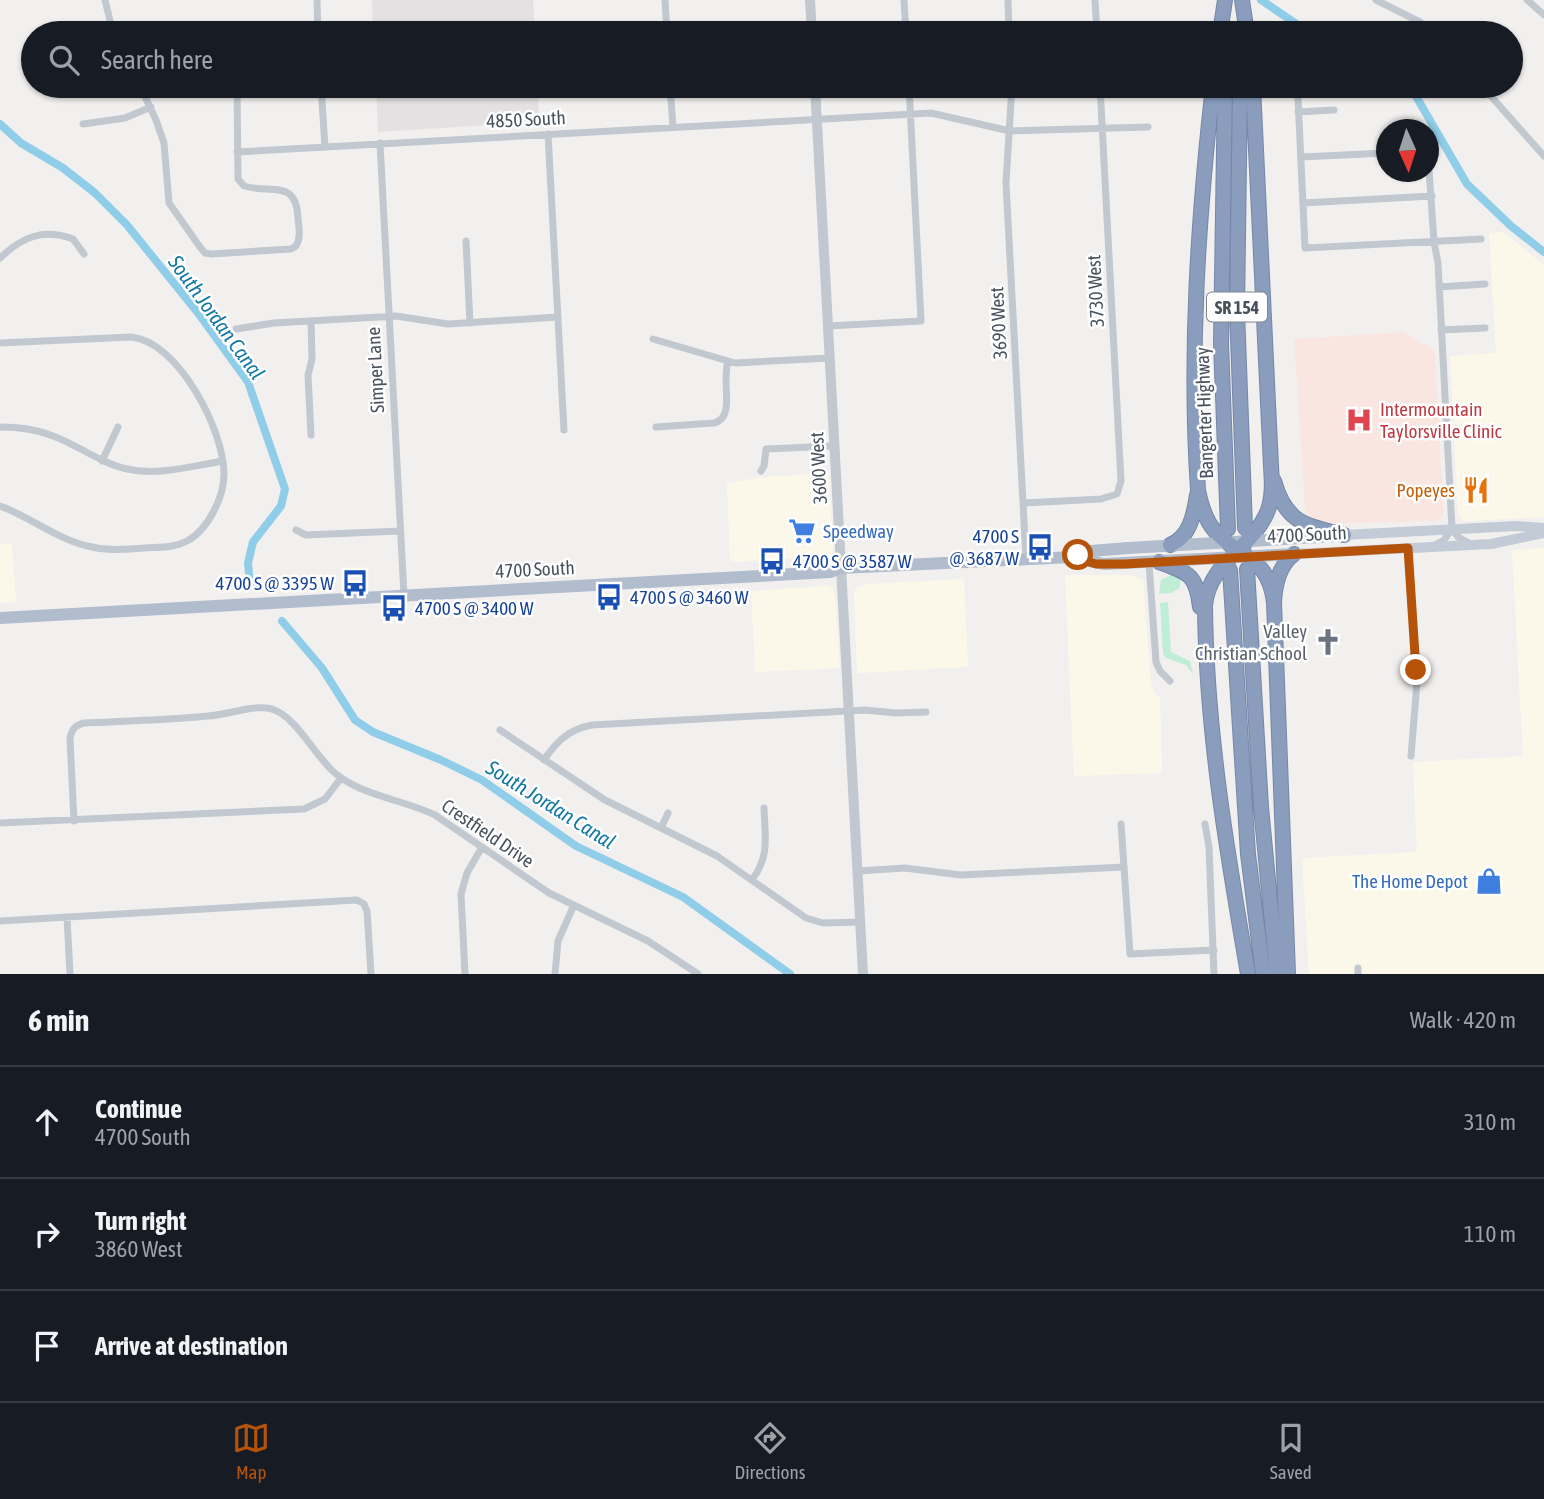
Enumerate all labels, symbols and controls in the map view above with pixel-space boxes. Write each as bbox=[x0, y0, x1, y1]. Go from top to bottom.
search box bbox=[21, 21, 1523, 98]
icon: search bbox=[45, 41, 83, 79]
text: Search here bbox=[101, 45, 213, 75]
street label: 4850 South bbox=[486, 106, 566, 132]
north arrow bbox=[1376, 119, 1439, 182]
water label: South Jordan Canal bbox=[163, 249, 270, 384]
street label: 3730 West bbox=[1082, 254, 1108, 328]
street label: 3690 West bbox=[985, 286, 1011, 360]
road number: SR 154 bbox=[1207, 292, 1267, 321]
street label: Simper Lane bbox=[362, 327, 388, 413]
street label: Bangerter Highway bbox=[1191, 347, 1217, 479]
place label: Intermountain Taylorsville Clinic bbox=[1380, 398, 1503, 442]
hospital icon: Intermountain Taylorsville Clinic bbox=[1344, 405, 1374, 435]
street label: 3600 West bbox=[805, 431, 831, 505]
restaurant icon: Popeyes bbox=[1461, 475, 1491, 505]
place label: Popeyes bbox=[1397, 479, 1455, 501]
supermarket icon: Speedway bbox=[787, 516, 817, 546]
place label: Speedway bbox=[823, 520, 894, 542]
street label: 4700 South bbox=[1267, 521, 1347, 547]
place label: 4700 S @ 3687 W bbox=[949, 525, 1019, 569]
bus stop icon: 4700 S @ 3687 W bbox=[1025, 532, 1055, 562]
route start bbox=[1062, 539, 1093, 570]
bus stop icon: 4700 S @ 3587 W bbox=[757, 546, 787, 576]
place label: 4700 S @ 3587 W bbox=[793, 550, 912, 572]
street label: 4700 South bbox=[495, 556, 575, 582]
bus stop icon: 4700 S @ 3395 W bbox=[340, 568, 370, 598]
place label: 4700 S @ 3395 W bbox=[216, 572, 334, 594]
bus stop icon: 4700 S @ 3460 W bbox=[594, 582, 624, 612]
place label: 4700 S @ 3460 W bbox=[630, 586, 749, 608]
bus stop icon: 4700 S @ 3400 W bbox=[379, 593, 409, 623]
place label: 4700 S @ 3400 W bbox=[415, 597, 534, 619]
place label: Valley Christian School bbox=[1195, 620, 1307, 664]
church icon: Valley Christian School bbox=[1313, 627, 1343, 657]
route end bbox=[1400, 654, 1431, 685]
water label: South Jordan Canal bbox=[481, 754, 620, 853]
street label: Crestfield Drive bbox=[438, 794, 538, 872]
shop icon: The Home Depot bbox=[1474, 866, 1504, 896]
place label: The Home Depot bbox=[1352, 870, 1468, 892]
text: 6 min bbox=[28, 1003, 89, 1037]
text: Walk · 420 m bbox=[1410, 1007, 1516, 1033]
text: Continue bbox=[95, 1094, 182, 1124]
icon: ahead bbox=[28, 1103, 66, 1141]
text: 310 m bbox=[1464, 1109, 1516, 1135]
text: 4700 South bbox=[95, 1124, 191, 1150]
text: Turn right bbox=[95, 1206, 186, 1236]
icon: right bbox=[28, 1215, 66, 1253]
text: 110 m bbox=[1464, 1221, 1516, 1247]
text: 3860 West bbox=[95, 1236, 183, 1262]
icon: arrive bbox=[28, 1327, 66, 1365]
text: Arrive at destination bbox=[95, 1331, 288, 1361]
tab: Map bbox=[232, 1419, 270, 1483]
tab: Directions bbox=[735, 1419, 805, 1483]
tab: Saved bbox=[1270, 1419, 1312, 1483]

